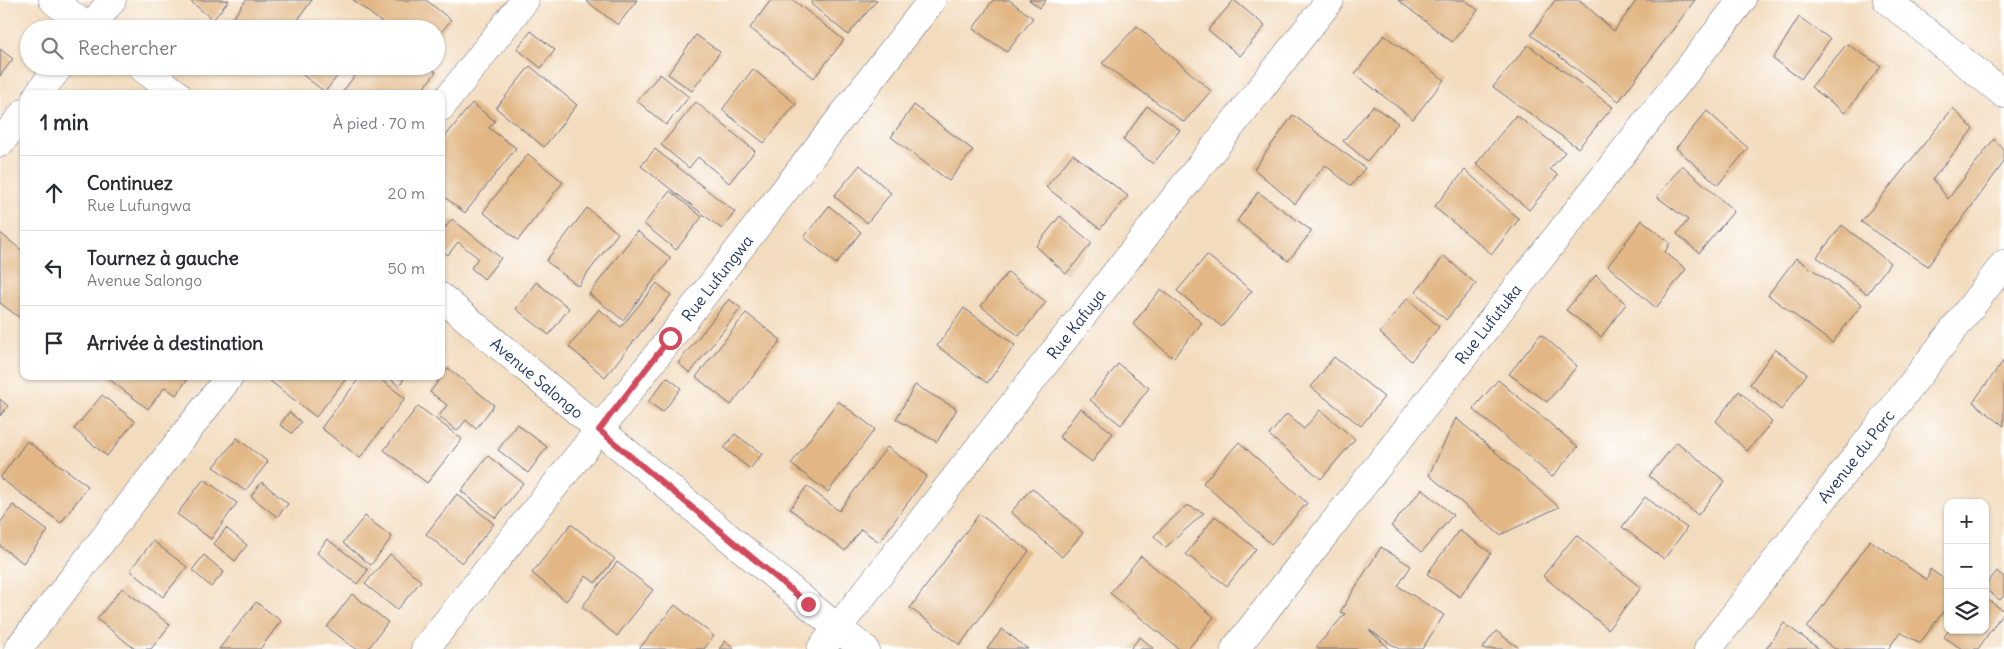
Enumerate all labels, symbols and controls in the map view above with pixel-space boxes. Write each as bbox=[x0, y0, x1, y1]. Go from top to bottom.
search box bbox=[20, 20, 445, 75]
icon: search bbox=[38, 34, 66, 62]
text: Rechercher bbox=[78, 36, 177, 60]
text: 1 min bbox=[40, 109, 89, 136]
text: À pied · 70 m bbox=[333, 113, 425, 133]
text: Continuez bbox=[87, 171, 173, 195]
icon: ahead bbox=[40, 179, 68, 207]
text: 20 m bbox=[388, 183, 425, 203]
text: Rue Lufungwa bbox=[87, 195, 191, 215]
street label: Rue Lufungwa bbox=[677, 231, 757, 325]
text: Tournez à gauche bbox=[87, 246, 239, 270]
icon: left bbox=[40, 254, 68, 282]
text: 50 m bbox=[387, 258, 425, 278]
text: Avenue Salongo bbox=[87, 270, 202, 290]
street label: Rue Lufutuka bbox=[1451, 280, 1525, 368]
street label: Rue Kafuya bbox=[1042, 285, 1110, 363]
route start bbox=[659, 327, 682, 350]
icon: arrive bbox=[40, 329, 68, 357]
text: Arrivée à destination bbox=[87, 331, 263, 355]
street label: Avenue Salongo bbox=[486, 333, 588, 423]
street label: Avenue du Parc bbox=[1813, 405, 1899, 507]
map controls bbox=[1944, 499, 1989, 634]
button: + bbox=[1944, 499, 1989, 544]
button: − bbox=[1944, 544, 1989, 589]
button: layers bbox=[1944, 589, 1989, 634]
route end bbox=[797, 593, 820, 616]

